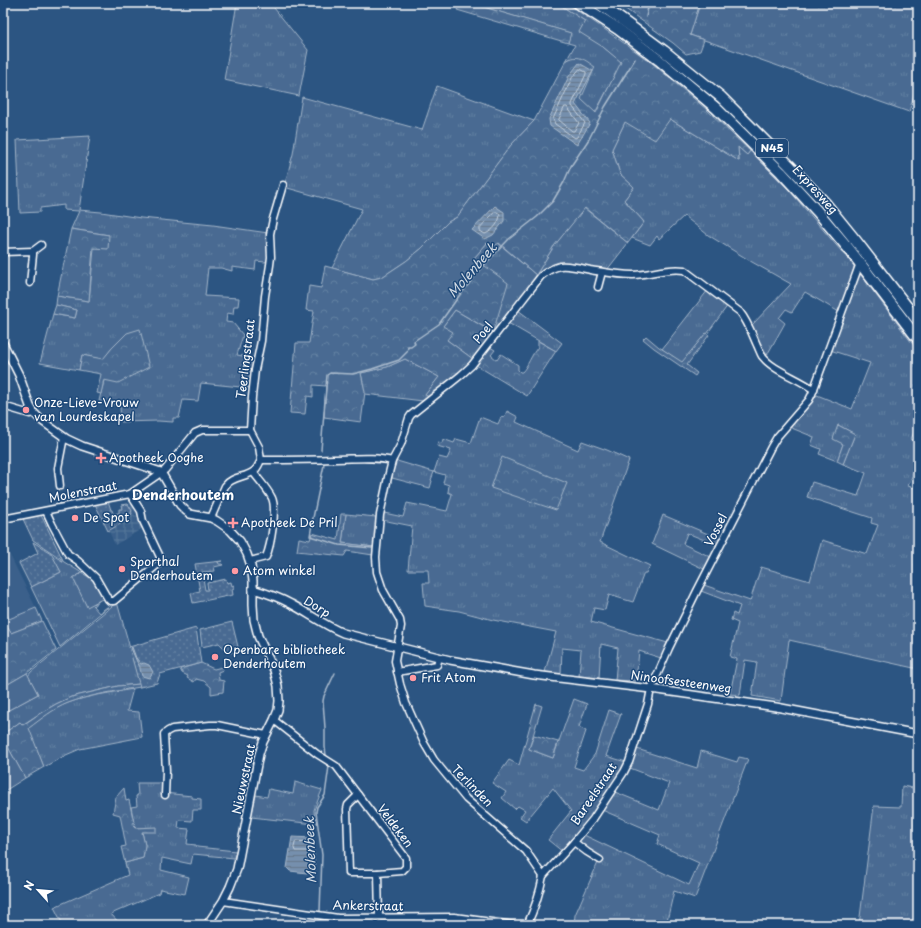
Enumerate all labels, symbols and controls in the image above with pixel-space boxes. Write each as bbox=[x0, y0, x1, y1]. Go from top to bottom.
road number: N45 bbox=[756, 139, 788, 157]
street label: Expresweg bbox=[789, 161, 843, 218]
water label: Molenbeek bbox=[443, 237, 501, 301]
street label: Teerlingstraat bbox=[231, 318, 259, 400]
street label: Poel bbox=[468, 318, 497, 347]
place label: Onze-Lieve-Vrouw van Lourdeskapel bbox=[34, 393, 139, 425]
marker: Onze-Lieve-Vrouw van Lourdeskapel bbox=[21, 405, 31, 415]
place label: Apotheek Ooghe bbox=[109, 448, 204, 466]
marker: Apotheek Ooghe bbox=[96, 453, 106, 463]
street label: Molenstraat bbox=[47, 476, 119, 506]
district label: Denderhoutem bbox=[132, 484, 234, 505]
place label: De Spot bbox=[83, 508, 129, 526]
street label: Vossel bbox=[699, 510, 731, 549]
marker: De Spot bbox=[70, 513, 80, 523]
place label: Apotheek De Pril bbox=[241, 513, 338, 531]
marker: Apotheek De Pril bbox=[228, 518, 238, 528]
place label: Sporthal Denderhoutem bbox=[130, 552, 213, 584]
place label: Atom winkel bbox=[243, 561, 316, 579]
marker: Sporthal Denderhoutem bbox=[117, 564, 127, 574]
marker: Atom winkel bbox=[230, 566, 240, 576]
street label: Dorp bbox=[301, 591, 334, 621]
place label: Openbare bibliotheek Denderhoutem bbox=[223, 640, 345, 672]
marker: Openbare bibliotheek Denderhoutem bbox=[210, 652, 220, 662]
street label: Ninoofsesteenweg bbox=[630, 665, 733, 697]
place label: Frit Atom bbox=[421, 668, 476, 686]
marker: Frit Atom bbox=[408, 673, 418, 683]
street label: Nieuwstraat bbox=[227, 742, 259, 815]
street label: Bareelstraat bbox=[566, 759, 621, 828]
street label: Terlinden bbox=[448, 760, 497, 811]
street label: Veldeken bbox=[374, 800, 418, 851]
water label: Molenbeek bbox=[299, 815, 320, 884]
north arrow bbox=[18, 870, 58, 910]
text: N bbox=[19, 877, 38, 893]
street label: Ankerstraat bbox=[332, 895, 404, 915]

